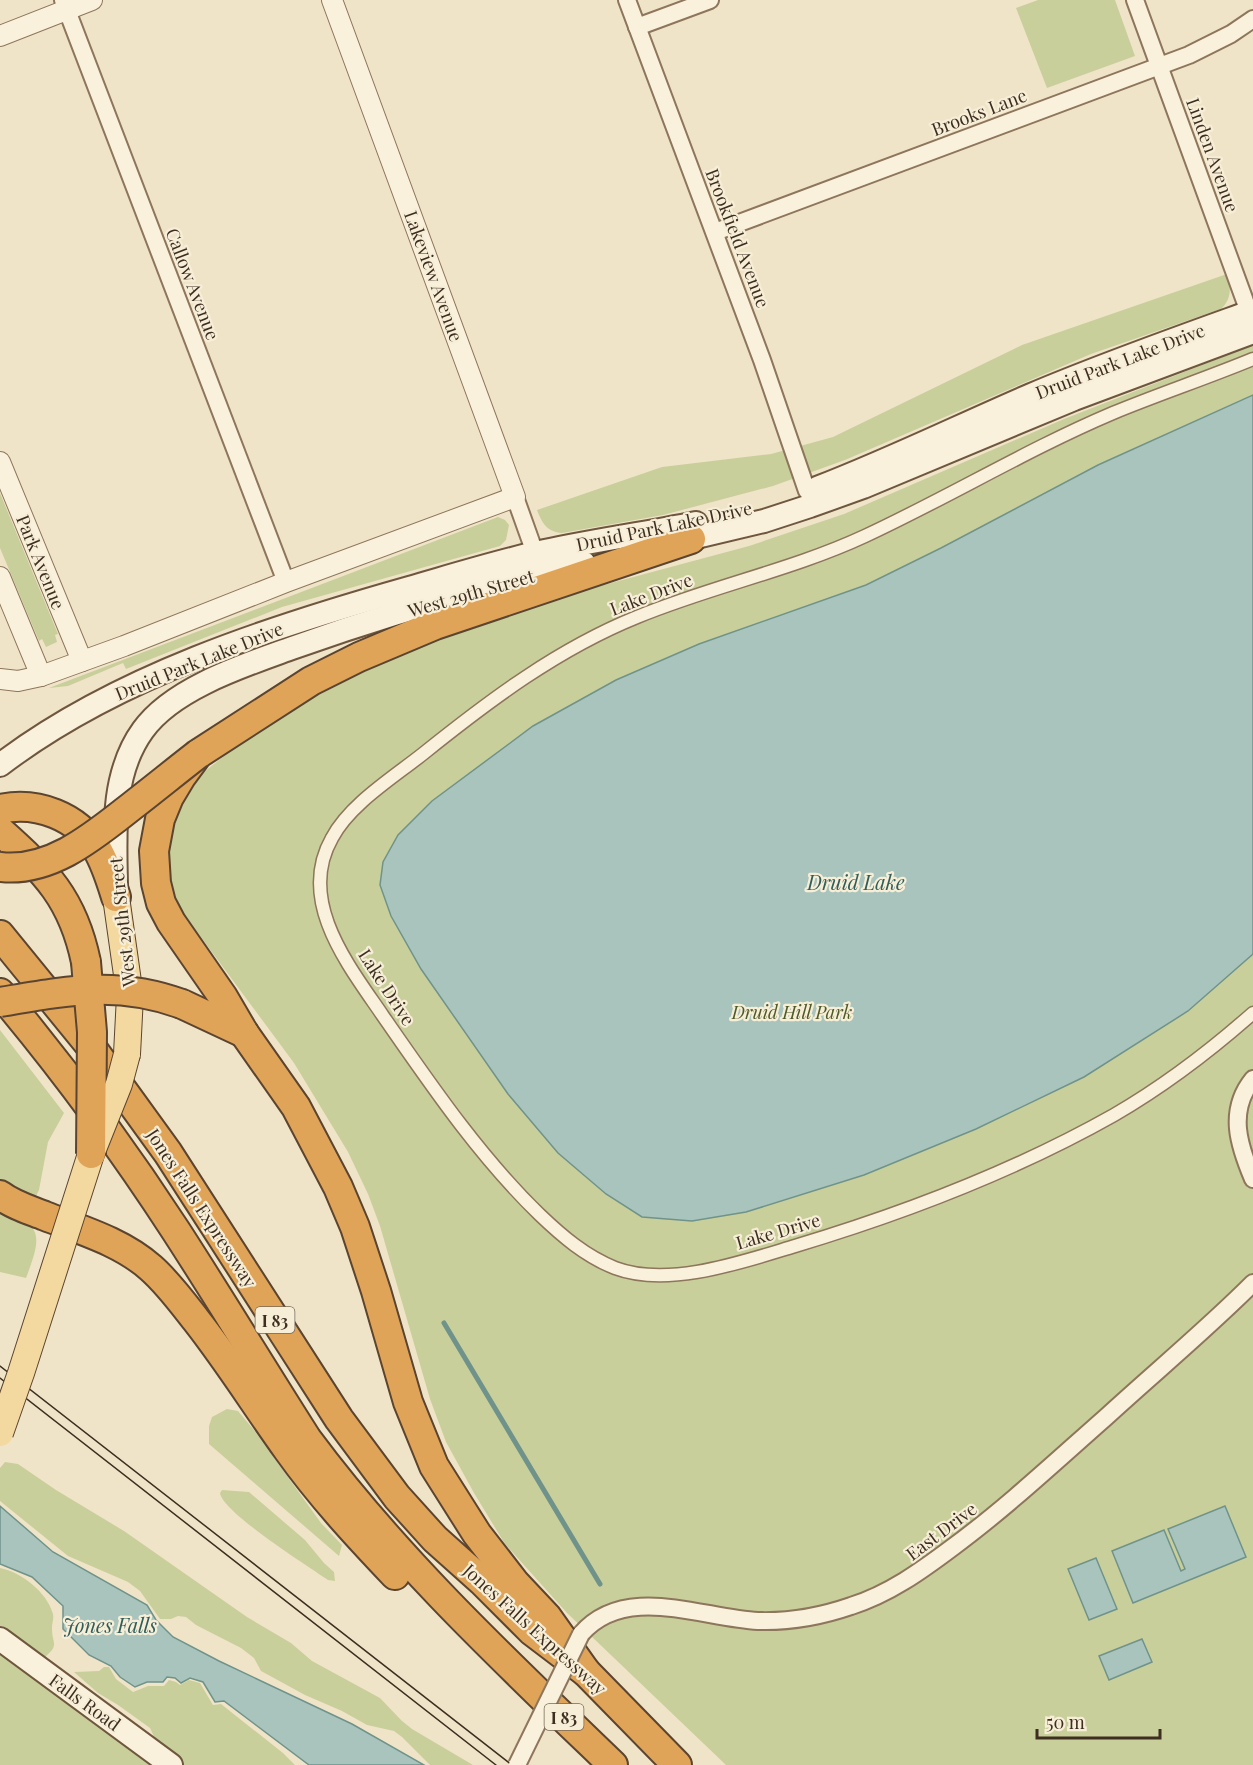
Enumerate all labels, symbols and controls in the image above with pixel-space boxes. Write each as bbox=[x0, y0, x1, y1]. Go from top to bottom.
street label: Brooks Lane bbox=[928, 83, 1030, 141]
street label: Linden Avenue bbox=[1181, 94, 1245, 216]
street label: Brookfield Avenue bbox=[700, 165, 776, 311]
street label: Lakeview Avenue bbox=[399, 207, 469, 345]
street label: Callow Avenue bbox=[161, 225, 225, 343]
street label: Druid Park Lake Drive bbox=[1032, 318, 1208, 404]
street label: Druid Park Lake Drive bbox=[574, 496, 754, 556]
street label: Park Avenue bbox=[11, 511, 71, 613]
street label: West 29th Street bbox=[404, 563, 538, 623]
street label: Lake Drive bbox=[606, 567, 696, 621]
street label: Druid Park Lake Drive bbox=[111, 616, 287, 706]
street label: West 29th Street bbox=[103, 855, 141, 989]
water label: Druid Lake bbox=[806, 868, 905, 895]
street label: Lake Drive bbox=[353, 944, 421, 1030]
park label: Druid Hill Park bbox=[731, 1000, 852, 1024]
street label: Jones Falls Expressway bbox=[141, 1123, 262, 1292]
street label: Lake Drive bbox=[733, 1208, 823, 1254]
road number: I 83 bbox=[256, 1307, 294, 1333]
street label: East Drive bbox=[901, 1497, 981, 1565]
street label: Jones Falls Expressway bbox=[458, 1558, 612, 1700]
water label: Jones Falls bbox=[63, 1611, 157, 1638]
street label: Falls Road bbox=[44, 1668, 126, 1736]
scale bar bbox=[1037, 1702, 1160, 1740]
road number: I 83 bbox=[544, 1704, 584, 1730]
text: 50 m bbox=[1046, 1710, 1085, 1734]

